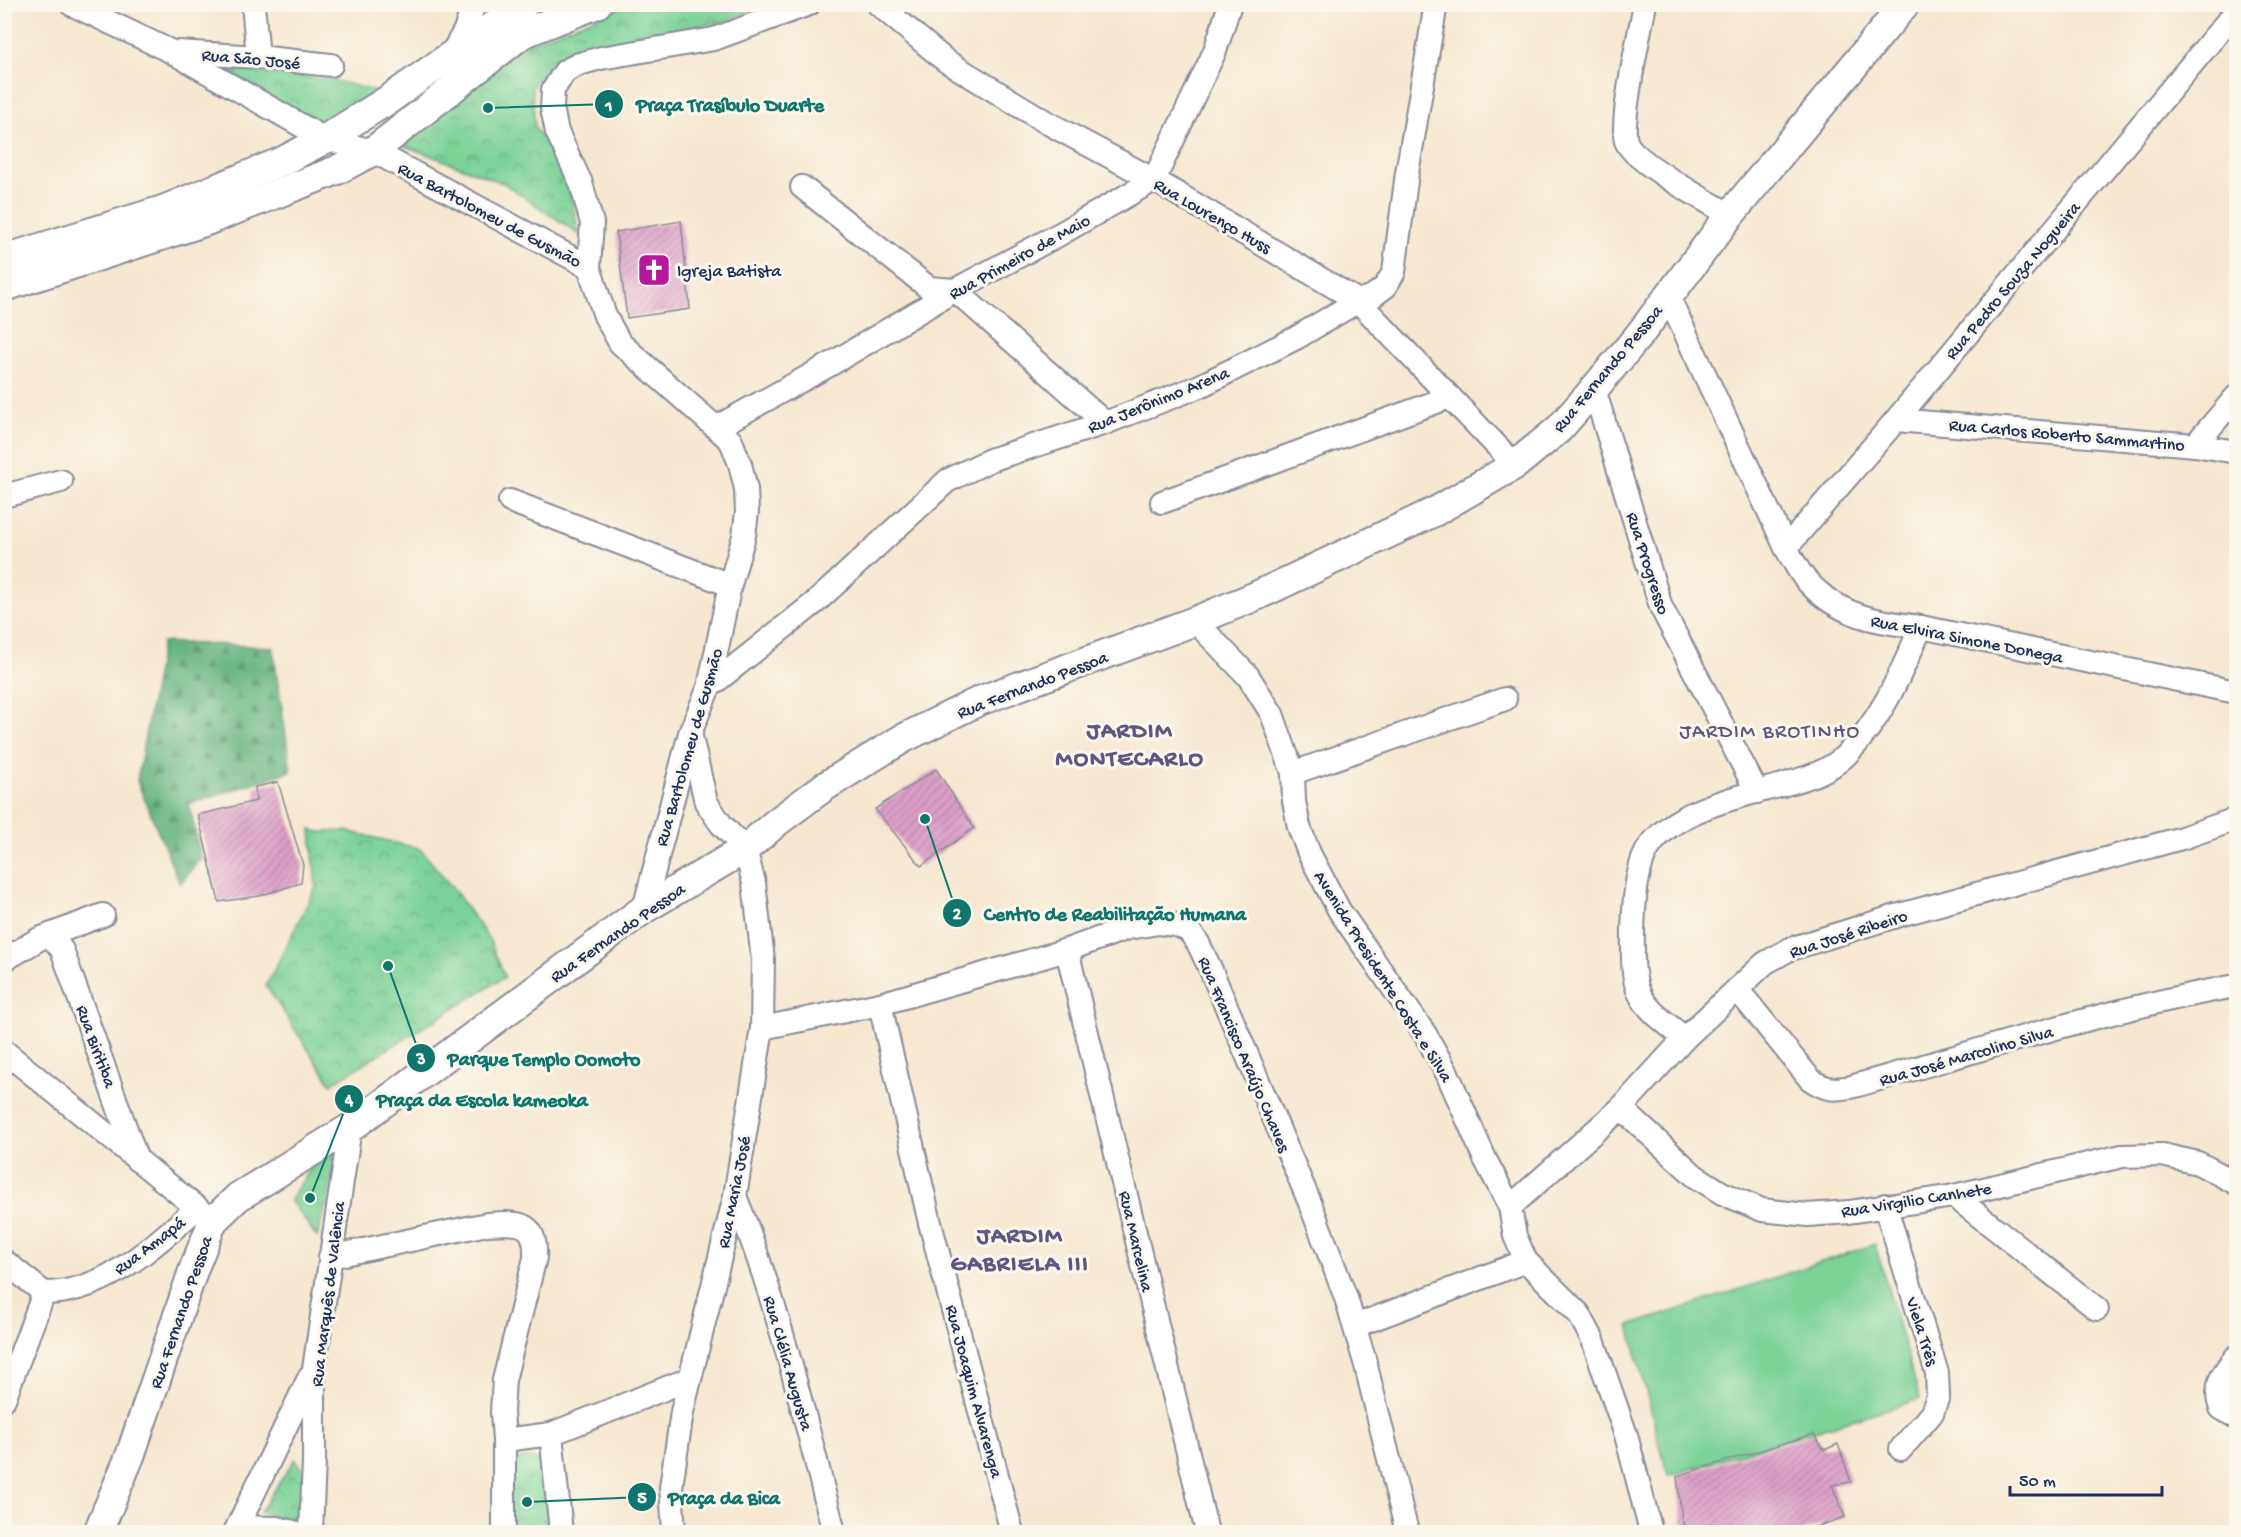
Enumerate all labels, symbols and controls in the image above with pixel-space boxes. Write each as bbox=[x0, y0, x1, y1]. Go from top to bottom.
street label: Rua São José bbox=[201, 46, 302, 75]
callout: Praça Trasíbulo Duarte bbox=[594, 85, 836, 123]
text: Praça Trasíbulo Duarte bbox=[635, 96, 825, 119]
text: 1 bbox=[604, 97, 613, 118]
street label: Rua Bartolomeu de Gusmão bbox=[393, 159, 584, 274]
street label: Rua Lourenço Huss bbox=[1149, 175, 1276, 260]
street label: Rua Pedro Souza Nogueira bbox=[1942, 198, 2087, 365]
street label: Rua Primeiro de Maio bbox=[946, 211, 1094, 306]
church icon: Igreja Batista bbox=[636, 252, 672, 288]
place label: Igreja Batista bbox=[677, 262, 782, 283]
street label: Rua Fernando Pessoa bbox=[1549, 301, 1669, 438]
street label: Rua Jerônimo Arena bbox=[1085, 363, 1233, 439]
street label: Rua Carlos Roberto Sammartino bbox=[1948, 416, 2186, 457]
street label: Rua Progresso bbox=[1620, 510, 1673, 618]
street label: Rua Elvira Simone Donega bbox=[1869, 612, 2065, 670]
street label: Rua Bartolomeu de Gusmão bbox=[652, 646, 729, 849]
street label: Rua Fernando Pessoa bbox=[954, 647, 1112, 725]
district label: JARDIM MONTECARLO bbox=[1056, 718, 1204, 775]
district label: JARDIM BROTINHO bbox=[1679, 721, 1861, 746]
street label: Avenida Presidente Costa e Silva bbox=[1308, 868, 1456, 1088]
street label: Rua Fernando Pessoa bbox=[547, 879, 691, 989]
callout: Centro de Reabilitação Humana bbox=[942, 894, 1259, 932]
text: 2 bbox=[953, 905, 962, 926]
text: Centro de Reabilitação Humana bbox=[983, 905, 1247, 928]
street label: Rua José Ribeiro bbox=[1787, 906, 1910, 964]
street label: Rua Francisco Araújo Chaves bbox=[1192, 954, 1294, 1157]
street label: Rua Biritiba bbox=[70, 1003, 120, 1092]
street label: Rua José Marcolino Silva bbox=[1877, 1022, 2057, 1092]
callout: Parque Templo Oomoto bbox=[406, 1039, 653, 1077]
text: 3 bbox=[415, 1050, 426, 1071]
text: Parque Templo Oomoto bbox=[447, 1050, 641, 1073]
callout: Praça da Escola kameoka bbox=[334, 1080, 600, 1118]
text: 4 bbox=[344, 1091, 354, 1112]
text: Praça da Escola kameoka bbox=[375, 1091, 589, 1114]
street label: Rua Maria José bbox=[714, 1134, 757, 1250]
street label: Rua Virgilio Canhete bbox=[1840, 1179, 1994, 1224]
street label: Rua Marcelina bbox=[1113, 1189, 1157, 1295]
street label: Rua Marquês de Valência bbox=[308, 1200, 351, 1388]
street label: Rua Amapá bbox=[110, 1213, 191, 1281]
district label: JARDIM GABRIELA III bbox=[951, 1223, 1089, 1280]
street label: Rua Fernando Pessoa bbox=[146, 1233, 219, 1392]
street label: Rua Clélia Augusta bbox=[757, 1294, 816, 1434]
street label: Viela Três bbox=[1899, 1294, 1942, 1370]
street label: Rua Joaquim Alvarenga bbox=[939, 1303, 1006, 1481]
scale bar bbox=[2010, 1459, 2162, 1497]
text: 50 m bbox=[2019, 1472, 2056, 1493]
callout: Praça da Bica bbox=[627, 1478, 792, 1516]
text: 5 bbox=[637, 1489, 647, 1510]
text: Praça da Bica bbox=[667, 1489, 781, 1512]

